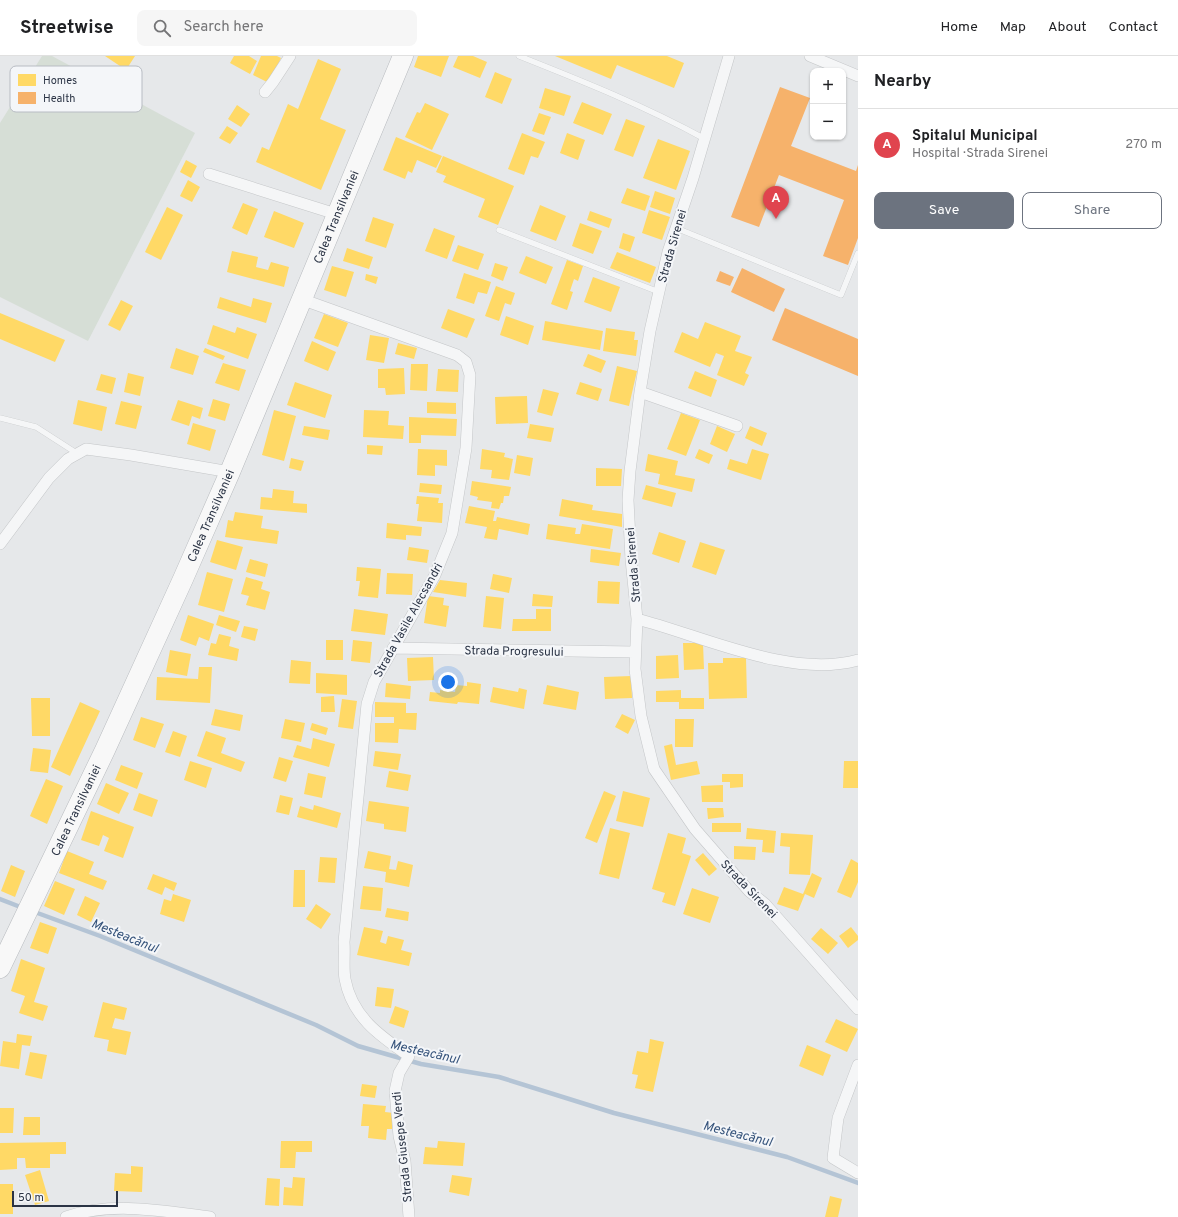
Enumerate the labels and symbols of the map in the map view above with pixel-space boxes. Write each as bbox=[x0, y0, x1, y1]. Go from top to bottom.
legend bbox=[10, 66, 142, 112]
text: Homes bbox=[43, 74, 77, 88]
text: Health bbox=[43, 92, 75, 106]
street label: Calea Transilvaniei bbox=[310, 168, 363, 266]
pin: A bbox=[763, 186, 789, 219]
street label: Strada Sirenei bbox=[655, 208, 691, 285]
street label: Calea Transilvaniei bbox=[184, 467, 239, 565]
street label: Strada Sirenei bbox=[623, 527, 645, 603]
street label: Strada Vasile Alecsandri bbox=[371, 560, 447, 681]
street label: Strada Progresului bbox=[464, 643, 564, 661]
your location bbox=[438, 672, 458, 692]
street label: Calea Transilvaniei bbox=[48, 762, 106, 859]
street label: Strada Sirenei bbox=[716, 857, 780, 922]
water label: Mesteacănul bbox=[89, 916, 161, 958]
water label: Mesteacănul bbox=[388, 1037, 461, 1069]
street label: Strada Giusepe Verdi bbox=[389, 1091, 417, 1203]
water label: Mesteacănul bbox=[701, 1119, 774, 1151]
scale bar bbox=[12, 1189, 118, 1208]

